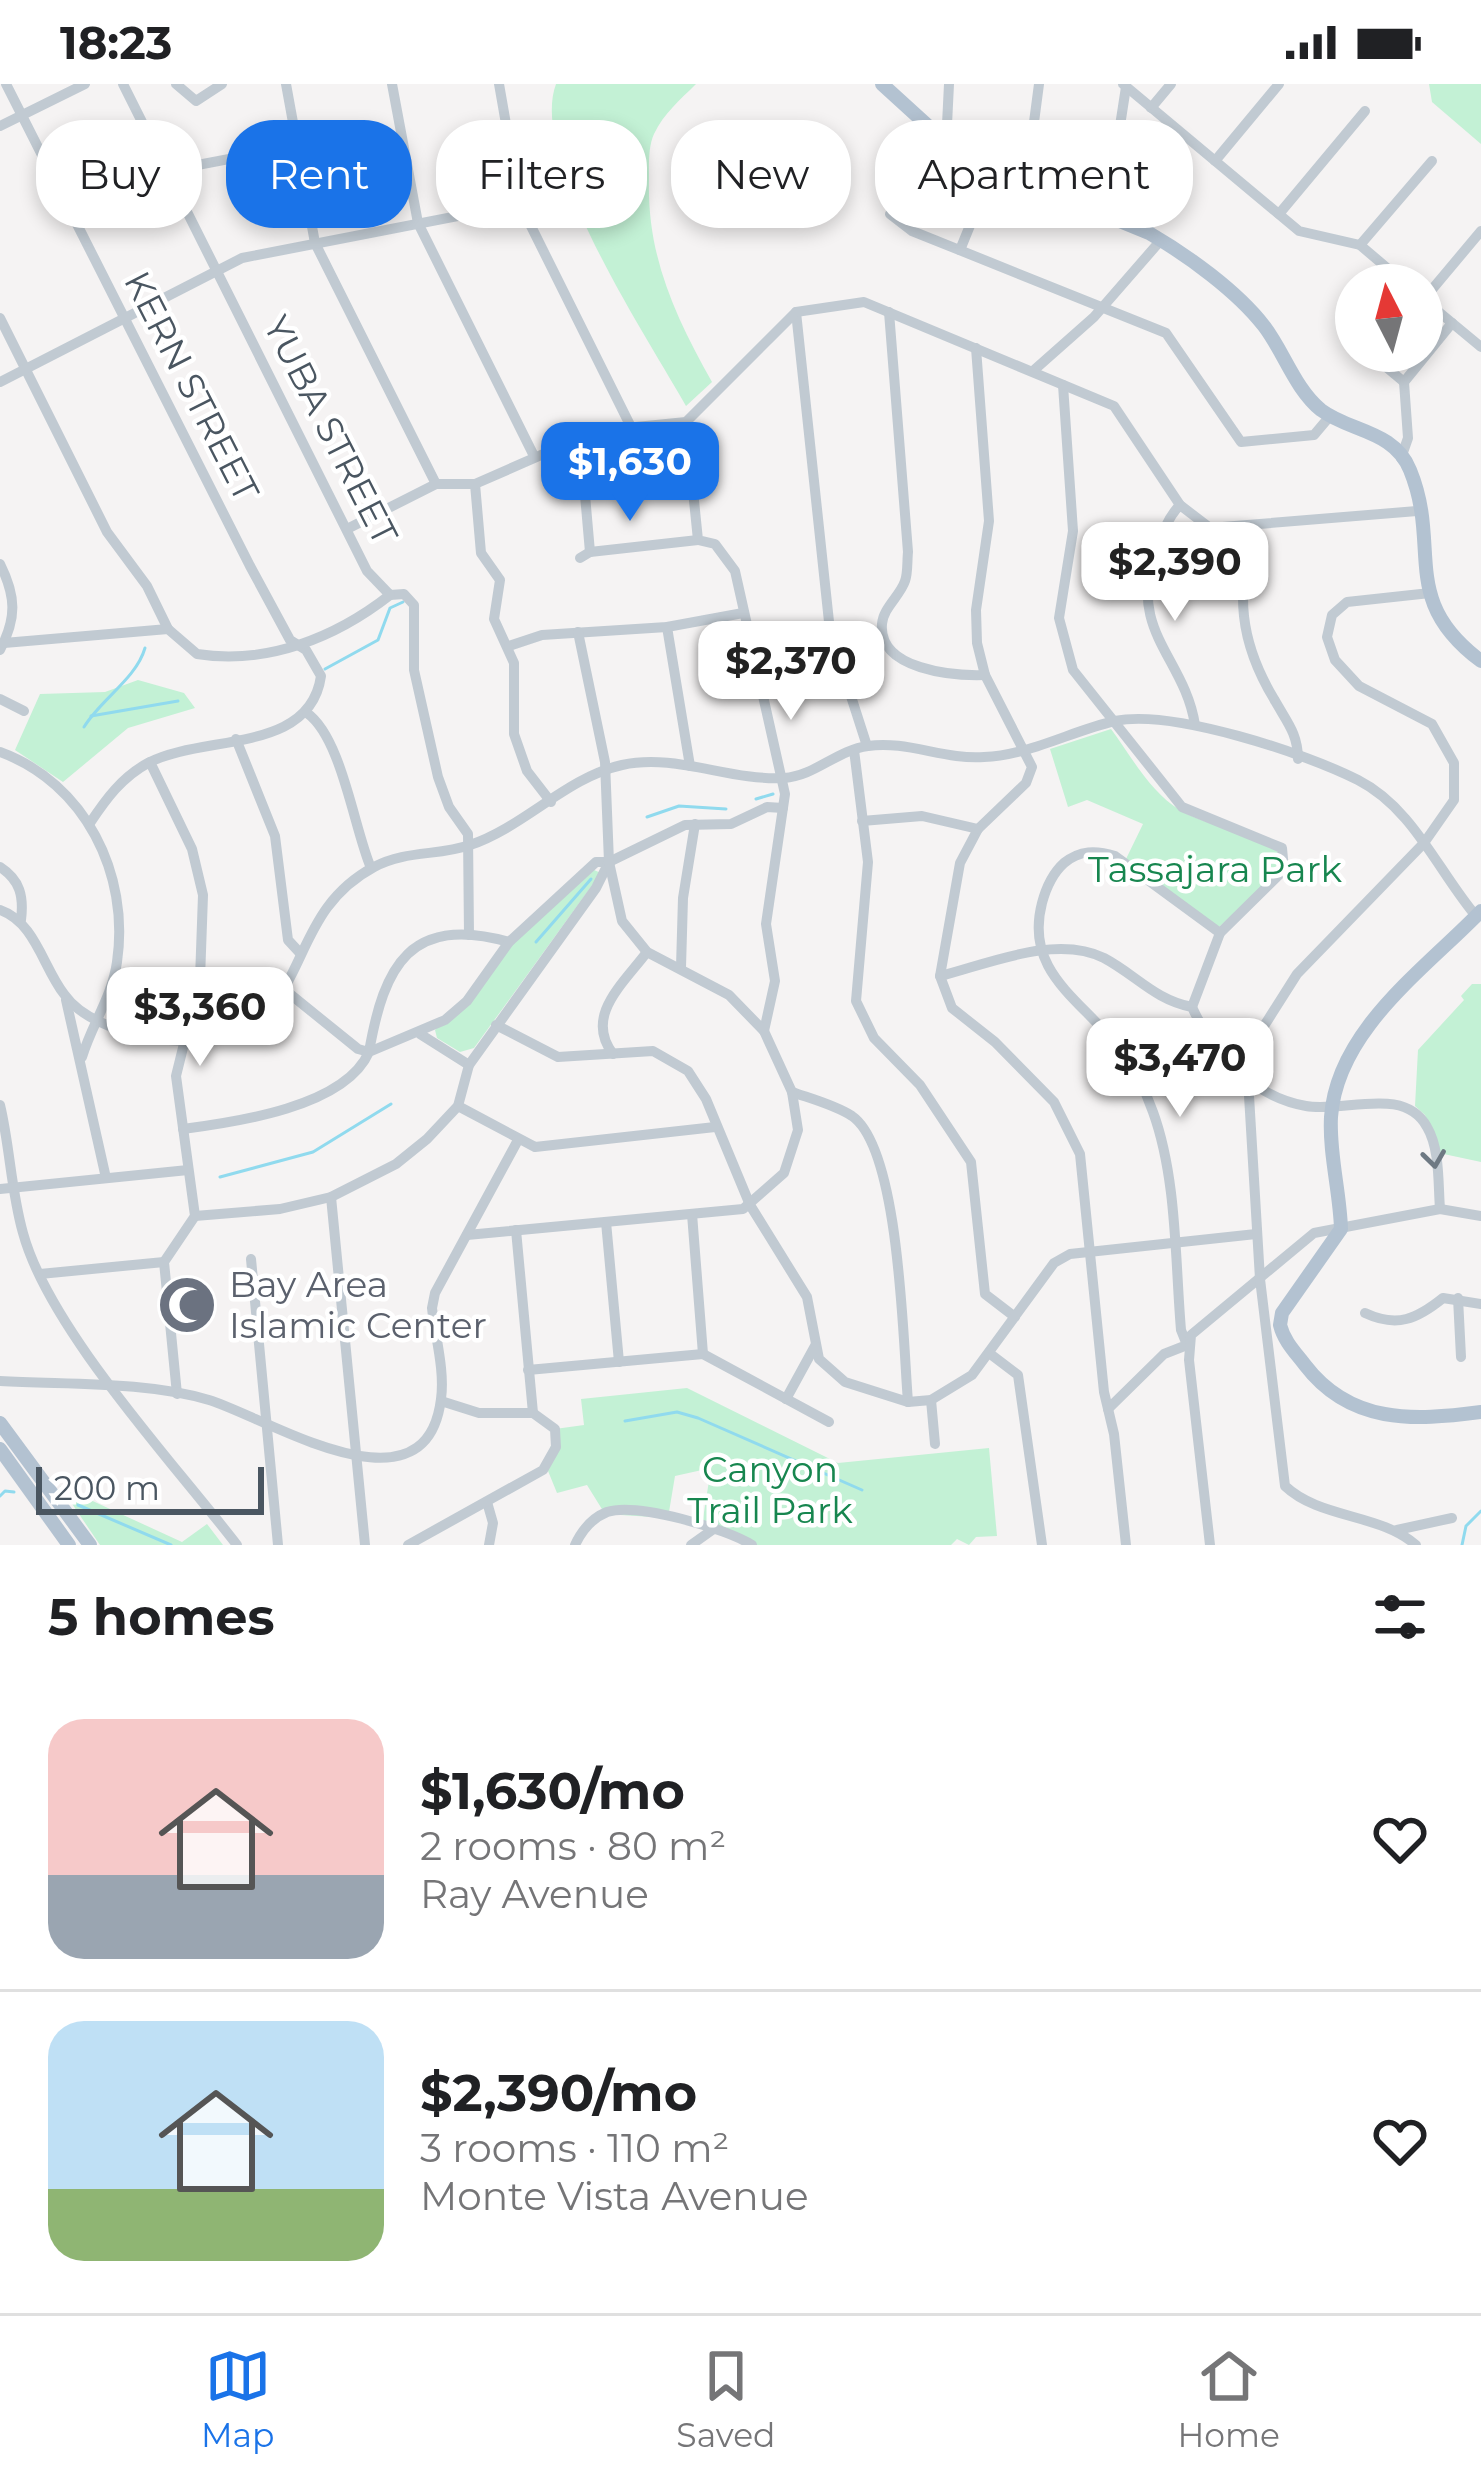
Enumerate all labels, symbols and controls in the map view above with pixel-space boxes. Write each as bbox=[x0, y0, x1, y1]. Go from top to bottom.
text: 18:23 bbox=[60, 15, 172, 70]
chip: Buy bbox=[36, 120, 202, 228]
chip: Rent bbox=[226, 120, 412, 228]
chip: Filters bbox=[436, 120, 647, 228]
chip: New bbox=[671, 120, 851, 228]
chip: Apartment bbox=[875, 120, 1193, 228]
street label: KERN STREET bbox=[115, 264, 269, 508]
north arrow bbox=[1335, 264, 1443, 372]
map controls bbox=[1335, 264, 1443, 372]
street label: YUBA STREET bbox=[255, 308, 408, 552]
pin: $1,630 bbox=[532, 422, 728, 524]
text: $1,630 bbox=[568, 437, 692, 485]
pin: $2,390 bbox=[1077, 522, 1273, 624]
text: $2,390 bbox=[1108, 537, 1242, 585]
pin: $2,370 bbox=[693, 621, 889, 723]
text: $2,370 bbox=[725, 636, 857, 684]
park label: Tassajara Park bbox=[1088, 847, 1343, 891]
pin: $3,360 bbox=[102, 967, 298, 1069]
text: $3,360 bbox=[134, 982, 266, 1030]
pin: $3,470 bbox=[1082, 1018, 1278, 1120]
text: $3,470 bbox=[1113, 1033, 1247, 1081]
one-way arrow bbox=[1420, 1149, 1446, 1169]
place label: Bay Area Islamic Center bbox=[229, 1262, 487, 1347]
mosque icon: Bay Area Islamic Center bbox=[156, 1274, 218, 1336]
park label: Canyon Trail Park bbox=[687, 1447, 853, 1532]
scale bar bbox=[36, 1461, 264, 1514]
text: 200 m bbox=[54, 1468, 160, 1508]
icon: filters bbox=[1367, 1584, 1433, 1650]
text: 5 homes bbox=[48, 1586, 275, 1648]
text: $1,630/mo bbox=[420, 1760, 685, 1822]
icon: home bbox=[144, 1767, 288, 1911]
icon: heart bbox=[1367, 1806, 1433, 1872]
text: 2 rooms · 80 m² bbox=[420, 1822, 726, 1870]
text: Ray Avenue bbox=[420, 1870, 649, 1918]
text: $2,390/mo bbox=[420, 2062, 697, 2124]
icon: home bbox=[144, 2069, 288, 2213]
icon: heart bbox=[1367, 2108, 1433, 2174]
text: 3 rooms · 110 m² bbox=[420, 2124, 729, 2172]
text: Monte Vista Avenue bbox=[420, 2172, 808, 2220]
tab: Map bbox=[201, 2343, 274, 2455]
tab: Saved bbox=[676, 2343, 776, 2455]
tab: Home bbox=[1178, 2343, 1280, 2455]

